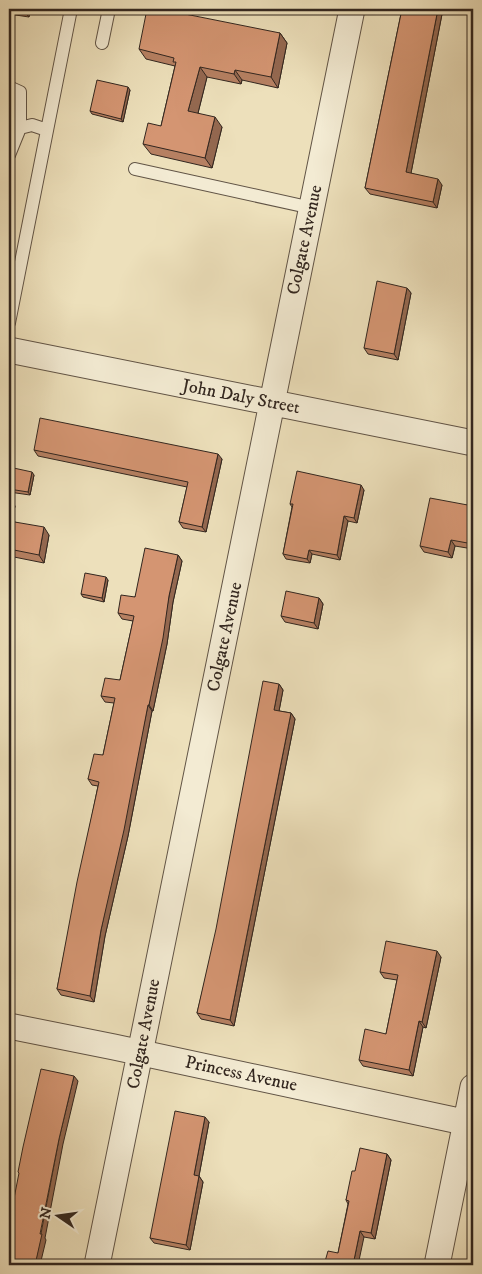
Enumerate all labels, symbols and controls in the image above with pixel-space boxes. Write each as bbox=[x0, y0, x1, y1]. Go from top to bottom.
street label: Colgate Avenue bbox=[283, 183, 327, 297]
street label: John Daly Street bbox=[178, 374, 302, 419]
street label: Colgate Avenue bbox=[203, 580, 247, 694]
street label: Colgate Avenue bbox=[123, 977, 165, 1091]
street label: Princess Avenue bbox=[183, 1051, 299, 1097]
north arrow bbox=[32, 1192, 82, 1242]
text: N bbox=[36, 1205, 56, 1221]

